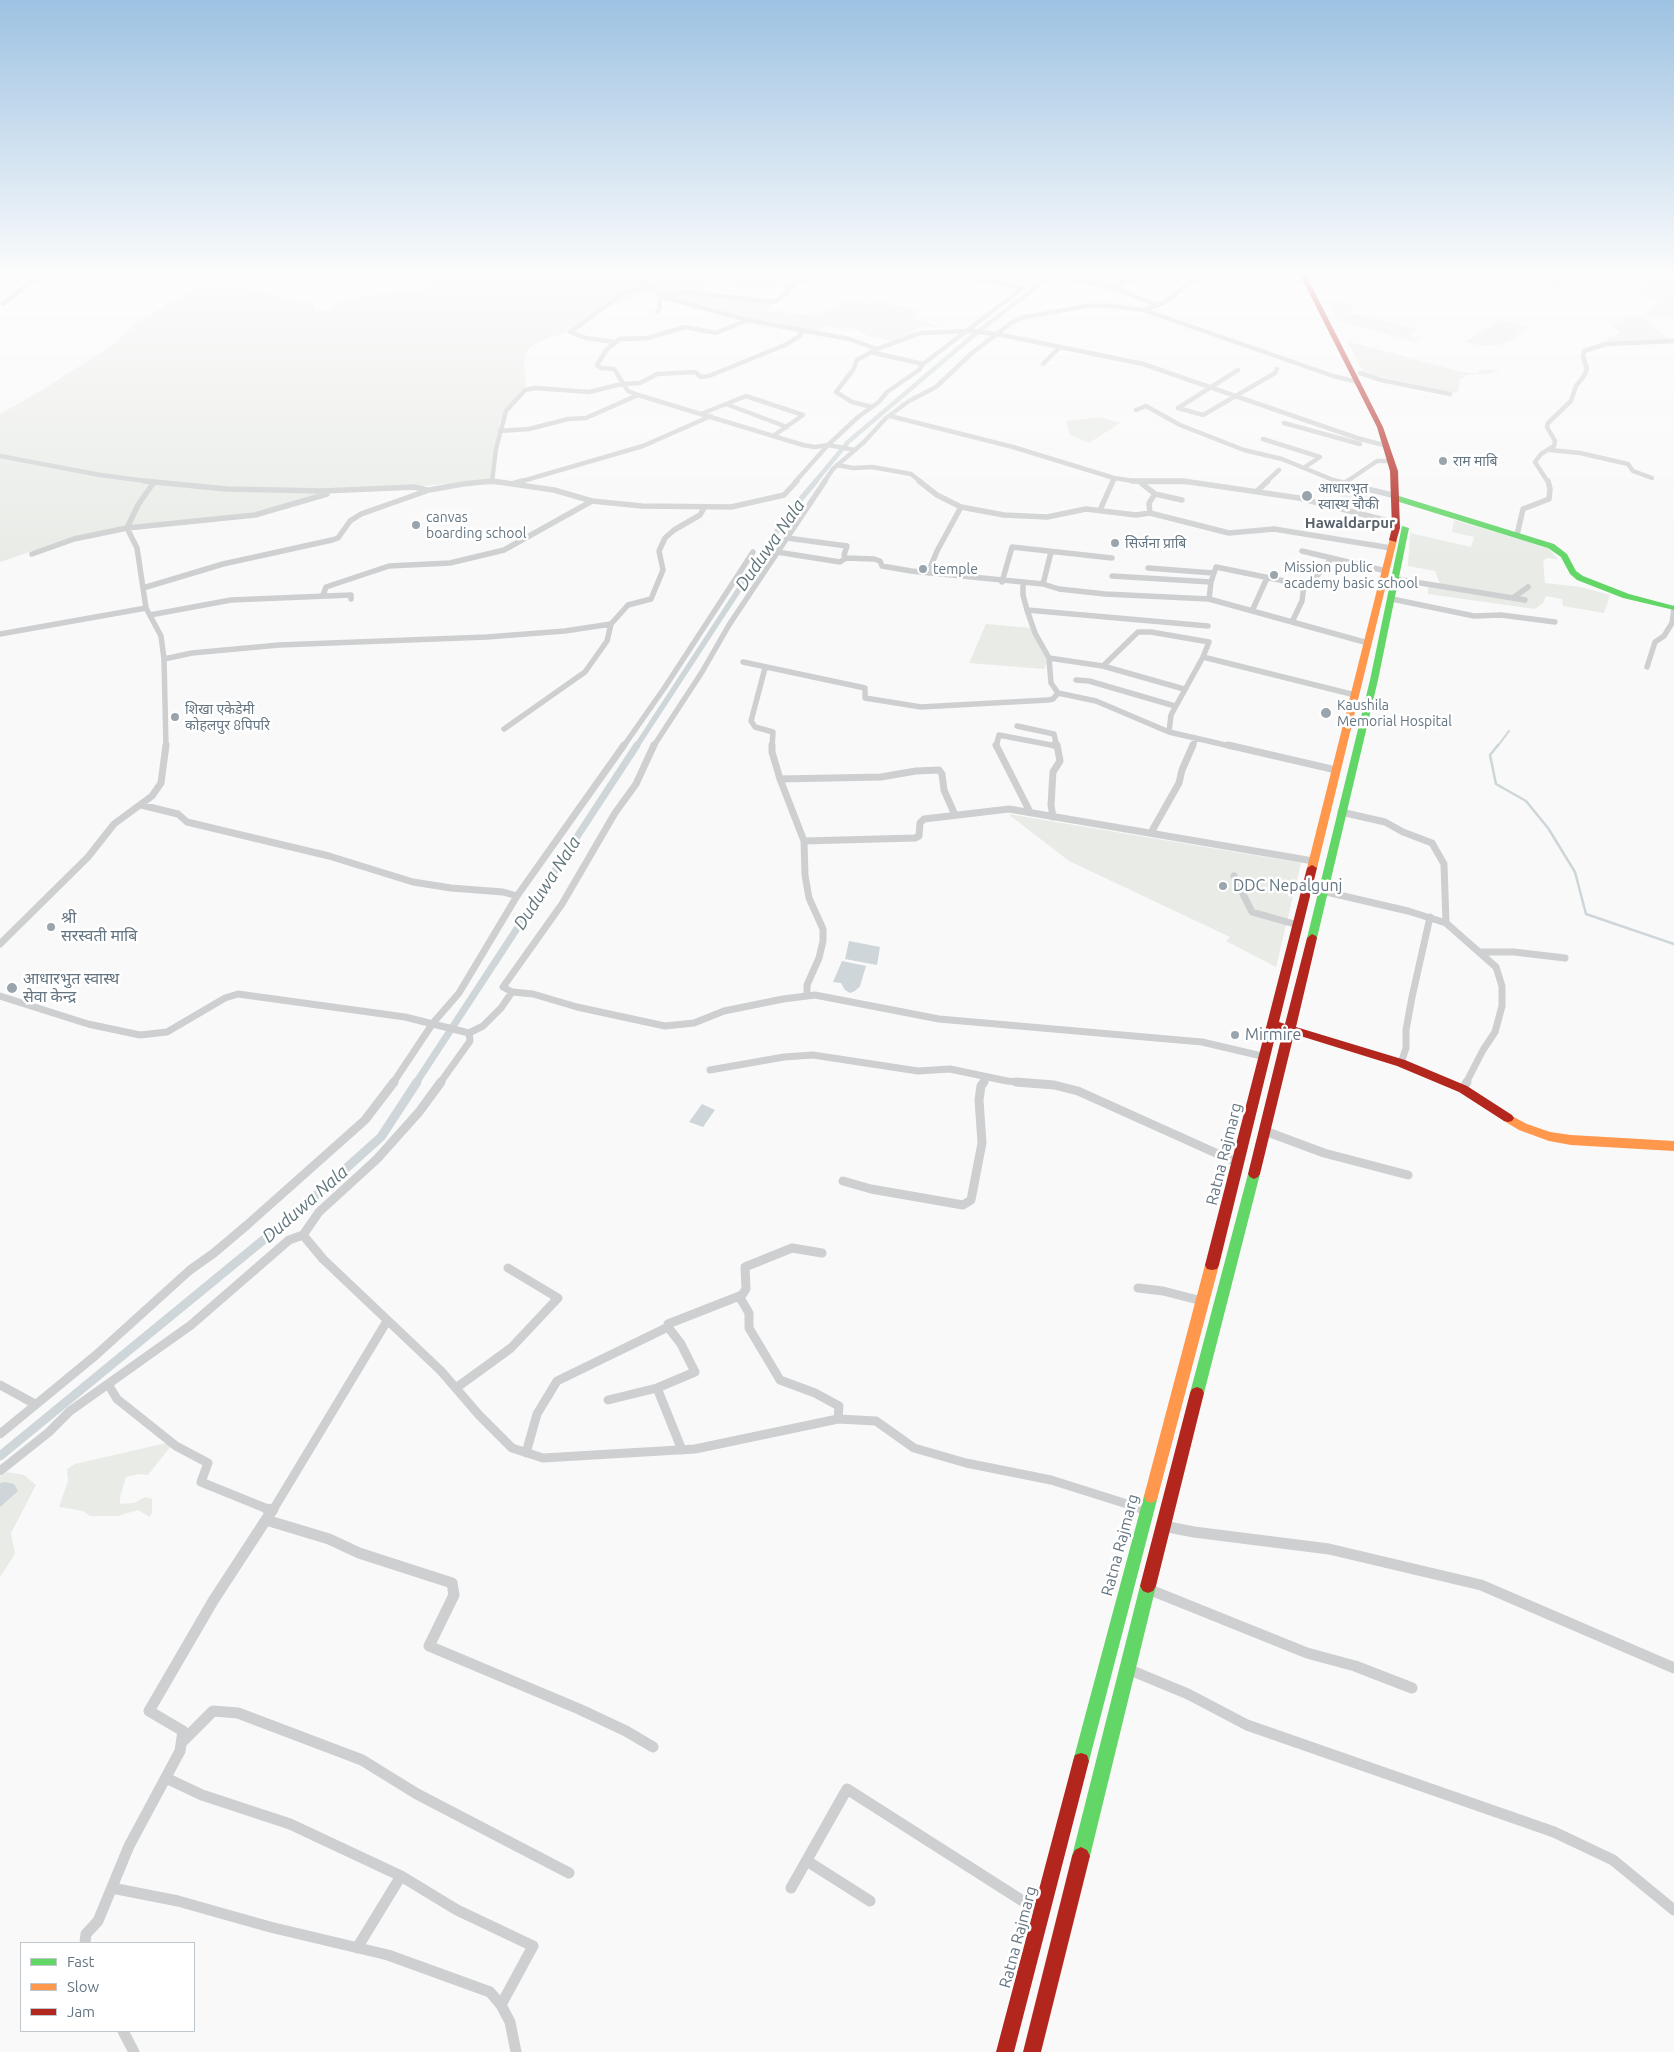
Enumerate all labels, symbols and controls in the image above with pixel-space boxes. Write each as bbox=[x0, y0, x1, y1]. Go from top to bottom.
place label: राम माबि bbox=[1453, 453, 1498, 469]
marker: राम माबि bbox=[1437, 455, 1449, 467]
place label: आधारभुत स्वास्थ चौकी bbox=[1318, 480, 1379, 512]
marker: आधारभुत स्वास्थ चौकी bbox=[1300, 489, 1314, 503]
water label: Duduwa Nala bbox=[731, 495, 809, 595]
place label: canvas boarding school bbox=[426, 509, 526, 542]
district label: Hawaldarpur bbox=[1305, 514, 1395, 532]
marker: canvas boarding school bbox=[410, 519, 422, 531]
place label: सिर्जना प्राबि bbox=[1125, 535, 1186, 551]
marker: सिर्जना प्राबि bbox=[1109, 537, 1121, 549]
place label: Mission public academy basic school bbox=[1284, 559, 1418, 592]
place label: temple bbox=[933, 561, 978, 577]
marker: temple bbox=[917, 563, 929, 575]
marker: Mission public academy basic school bbox=[1268, 569, 1280, 581]
place label: Kaushila Memorial Hospital bbox=[1337, 697, 1452, 730]
place label: शिखा एकेडेमी कोहलपुर 8पिपरि bbox=[185, 701, 270, 734]
marker: Kaushila Memorial Hospital bbox=[1319, 706, 1333, 720]
marker: शिखा एकेडेमी कोहलपुर 8पिपरि bbox=[169, 711, 181, 723]
water label: Duduwa Nala bbox=[509, 832, 585, 934]
place label: DDC Nepalgunj bbox=[1233, 876, 1342, 896]
marker: DDC Nepalgunj bbox=[1217, 880, 1229, 892]
place label: श्री सरस्वती माबि bbox=[61, 908, 137, 946]
marker: श्री सरस्वती माबि bbox=[45, 921, 57, 933]
place label: आधारभुत स्वास्थ सेवा केन्द्र bbox=[23, 969, 119, 1007]
marker: आधारभुत स्वास्थ सेवा केन्द्र bbox=[5, 981, 19, 995]
place label: Mirmire bbox=[1245, 1025, 1301, 1045]
marker: Mirmire bbox=[1229, 1029, 1241, 1041]
street label: Ratna Rajmarg bbox=[1202, 1101, 1246, 1207]
water label: Duduwa Nala bbox=[258, 1161, 352, 1247]
street label: Ratna Rajmarg bbox=[1097, 1492, 1143, 1598]
street label: Ratna Rajmarg bbox=[995, 1884, 1041, 1990]
legend bbox=[20, 1942, 195, 2032]
text: Fast bbox=[67, 1953, 94, 1970]
text: Slow bbox=[67, 1978, 99, 1995]
text: Jam bbox=[67, 2003, 95, 2020]

